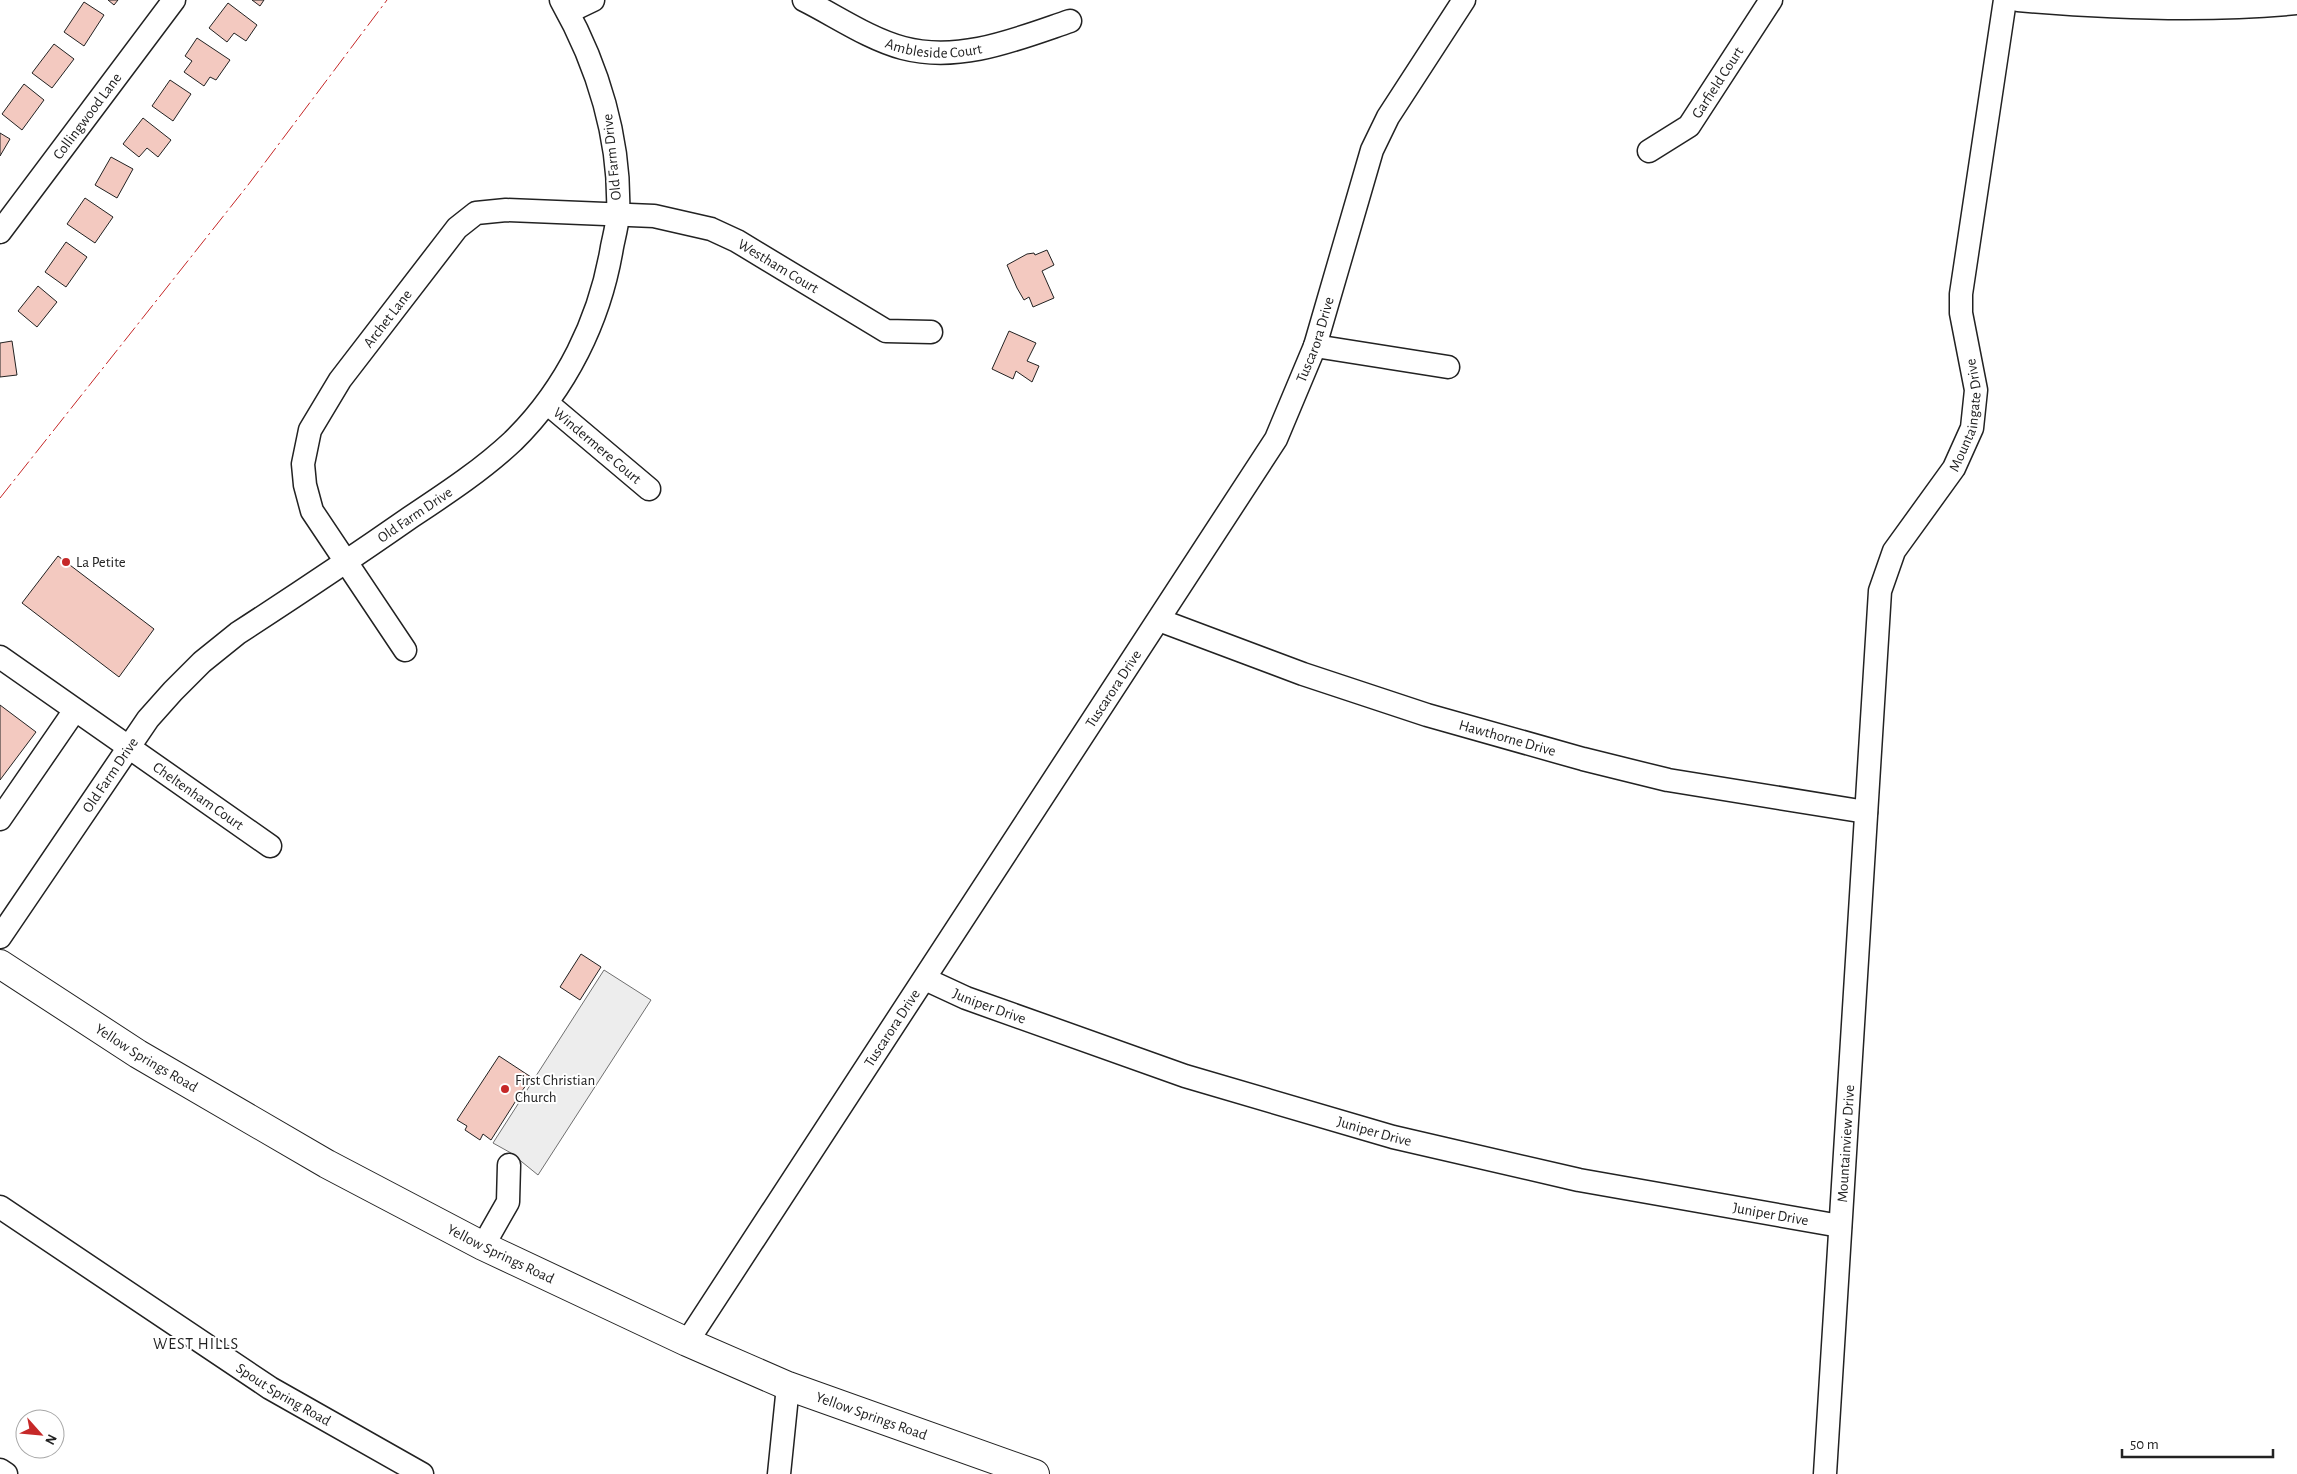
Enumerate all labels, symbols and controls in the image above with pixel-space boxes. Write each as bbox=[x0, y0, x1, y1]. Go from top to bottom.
street label: Ambleside Court bbox=[883, 35, 983, 60]
street label: Garfield Court bbox=[1689, 44, 1746, 121]
street label: Collingwood Lane bbox=[50, 70, 124, 162]
street label: Old Farm Drive bbox=[600, 113, 624, 201]
street label: Westham Court bbox=[735, 236, 821, 296]
street label: Archet Lane bbox=[360, 286, 414, 350]
street label: Tuscarora Drive bbox=[1293, 295, 1336, 385]
street label: Mountaingate Drive bbox=[1946, 357, 1984, 474]
street label: Windermere Court bbox=[551, 404, 644, 487]
street label: Old Farm Drive bbox=[375, 484, 455, 545]
place label: La Petite bbox=[76, 555, 126, 570]
marker: La Petite bbox=[60, 556, 72, 568]
street label: Tuscarora Drive bbox=[1082, 647, 1144, 730]
street label: Hawthorne Drive bbox=[1457, 717, 1558, 758]
street label: Old Farm Drive bbox=[79, 735, 141, 815]
street label: Cheltenham Court bbox=[150, 759, 246, 833]
street label: Tuscarora Drive bbox=[861, 986, 923, 1069]
street label: Juniper Drive bbox=[951, 986, 1028, 1026]
street label: Yellow Springs Road bbox=[93, 1021, 201, 1095]
place label: First Christian Church bbox=[515, 1073, 595, 1105]
marker: First Christian Church bbox=[499, 1083, 511, 1095]
street label: Mountainview Drive bbox=[1834, 1084, 1857, 1203]
street label: Juniper Drive bbox=[1336, 1114, 1413, 1149]
street label: Juniper Drive bbox=[1732, 1200, 1810, 1228]
street label: Yellow Springs Road bbox=[445, 1221, 557, 1286]
district label: WEST HILLS bbox=[153, 1336, 239, 1352]
street label: Spout Spring Road bbox=[234, 1360, 334, 1428]
street label: Yellow Springs Road bbox=[814, 1389, 929, 1443]
north arrow bbox=[15, 1409, 65, 1459]
scale bar bbox=[2122, 1426, 2273, 1458]
text: N bbox=[42, 1432, 59, 1447]
text: 50 m bbox=[2130, 1437, 2159, 1452]

